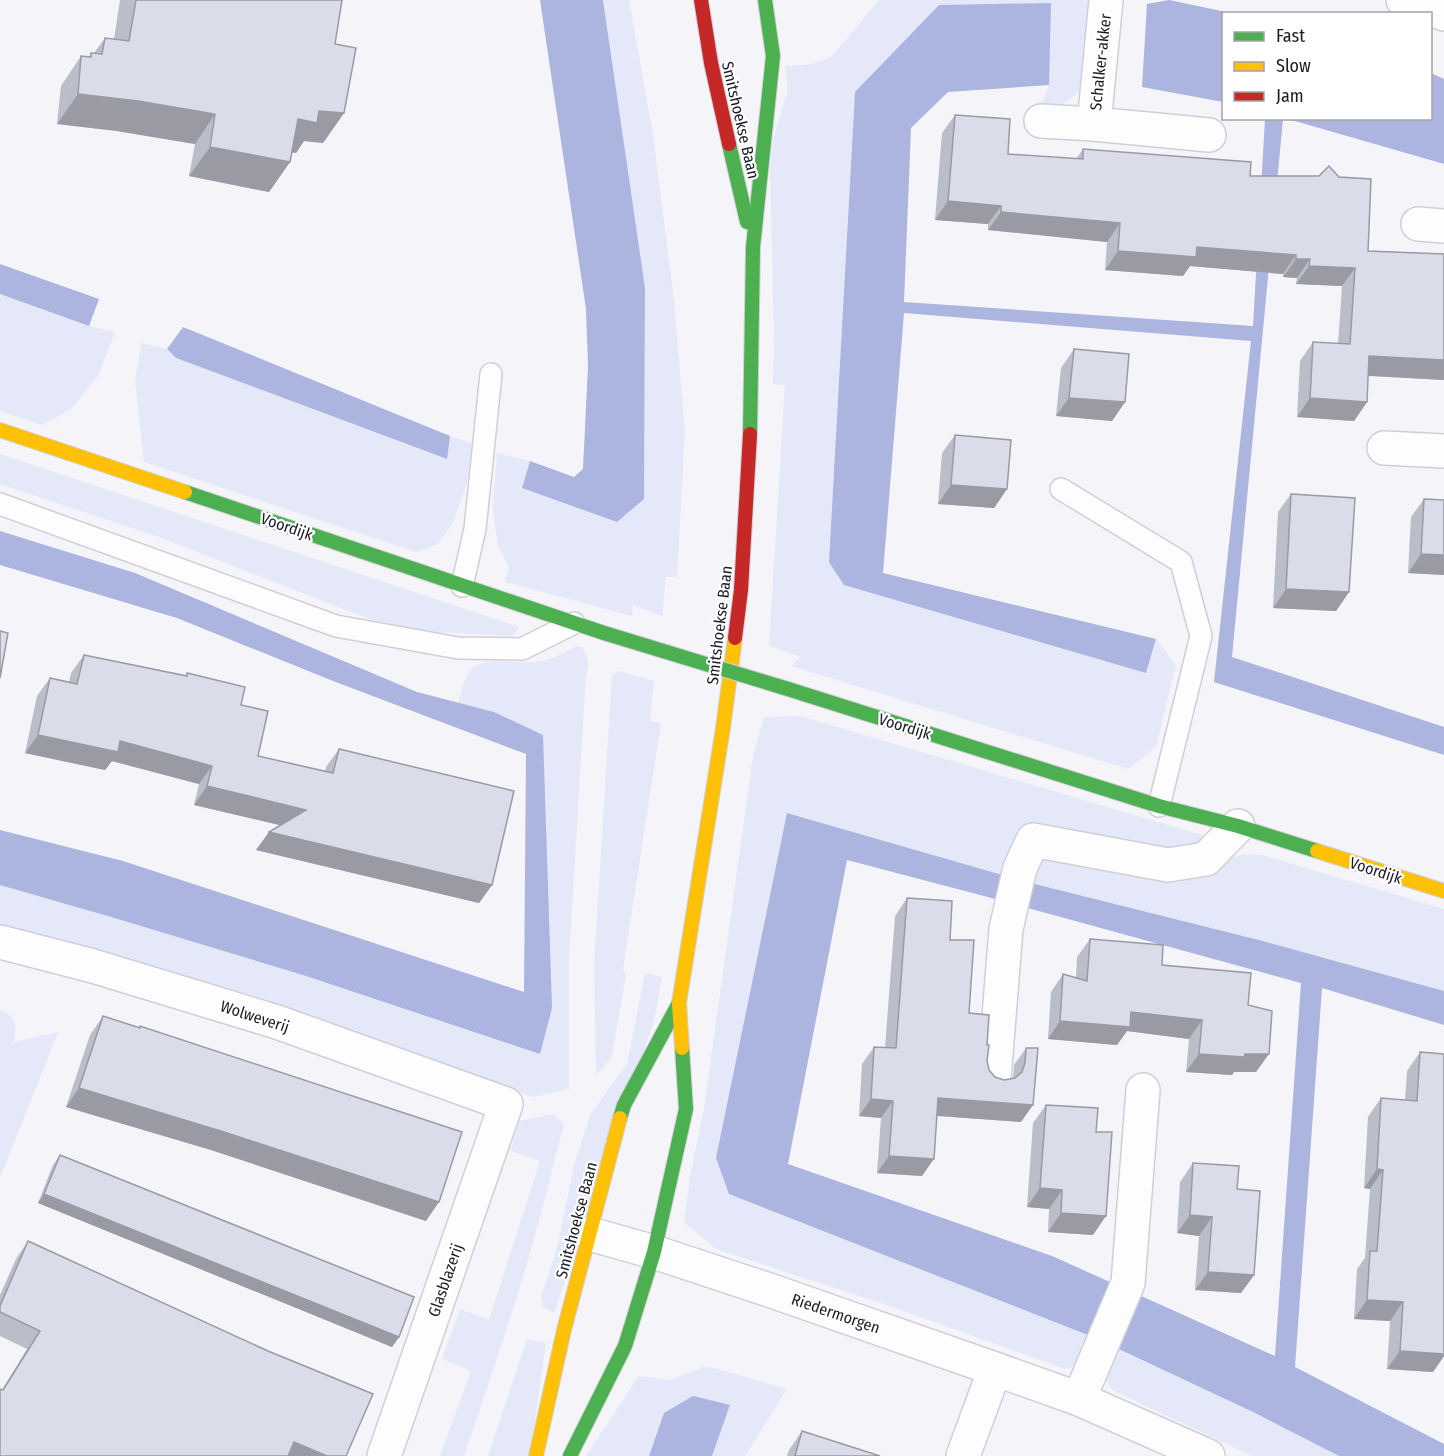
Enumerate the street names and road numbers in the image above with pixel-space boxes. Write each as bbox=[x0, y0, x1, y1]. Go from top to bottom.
street label: Schalker-akker bbox=[1086, 12, 1115, 111]
street label: Smitshoekse Baan bbox=[718, 60, 763, 181]
street label: Voordijk bbox=[258, 509, 316, 544]
street label: Smitshoekse Baan bbox=[703, 564, 736, 686]
street label: Voordijk bbox=[876, 710, 934, 744]
street label: Voordijk bbox=[1347, 853, 1405, 888]
street label: Wolweverij bbox=[218, 996, 292, 1037]
street label: Smitshoekse Baan bbox=[552, 1160, 601, 1280]
street label: Glasblazerij bbox=[424, 1241, 467, 1319]
street label: Riedermorgen bbox=[789, 1289, 883, 1337]

